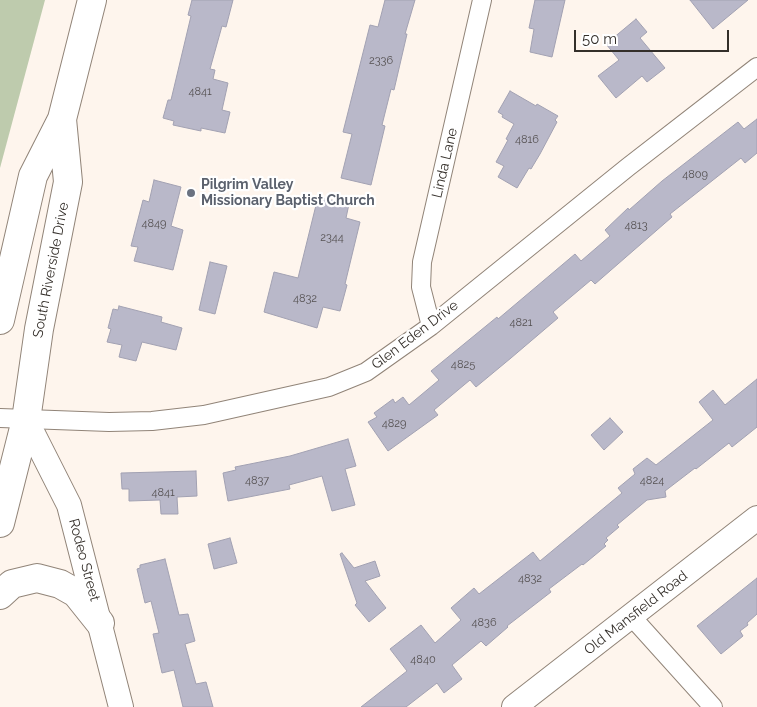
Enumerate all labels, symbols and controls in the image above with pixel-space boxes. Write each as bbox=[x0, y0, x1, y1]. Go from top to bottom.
scale bar bbox=[577, 20, 732, 52]
text: 50 m bbox=[582, 30, 617, 48]
house number: 2336 bbox=[369, 54, 393, 68]
house number: 4841 bbox=[188, 85, 212, 99]
street label: Linda Lane bbox=[429, 126, 461, 200]
house number: 4816 bbox=[515, 133, 539, 147]
house number: 4809 bbox=[682, 168, 708, 182]
place label: Pilgrim Valley Missionary Baptist Church bbox=[201, 177, 375, 210]
marker: Pilgrim Valley Missionary Baptist Church bbox=[185, 187, 197, 199]
street label: South Riverside Drive bbox=[30, 201, 72, 339]
house number: 4849 bbox=[142, 217, 166, 231]
house number: 4813 bbox=[624, 219, 648, 233]
house number: 2344 bbox=[320, 231, 344, 245]
house number: 4832 bbox=[293, 292, 317, 306]
street label: Glen Eden Drive bbox=[368, 297, 462, 373]
house number: 4821 bbox=[510, 316, 532, 330]
house number: 4825 bbox=[451, 358, 475, 372]
house number: 4829 bbox=[382, 417, 406, 431]
house number: 4837 bbox=[245, 474, 269, 488]
house number: 4824 bbox=[640, 474, 664, 488]
house number: 4841 bbox=[151, 486, 175, 500]
street label: Rodeo Street bbox=[65, 517, 103, 603]
street label: Old Mansfield Road bbox=[581, 568, 691, 658]
house number: 4832 bbox=[518, 572, 542, 586]
house number: 4836 bbox=[471, 616, 497, 630]
house number: 4840 bbox=[410, 653, 436, 667]

